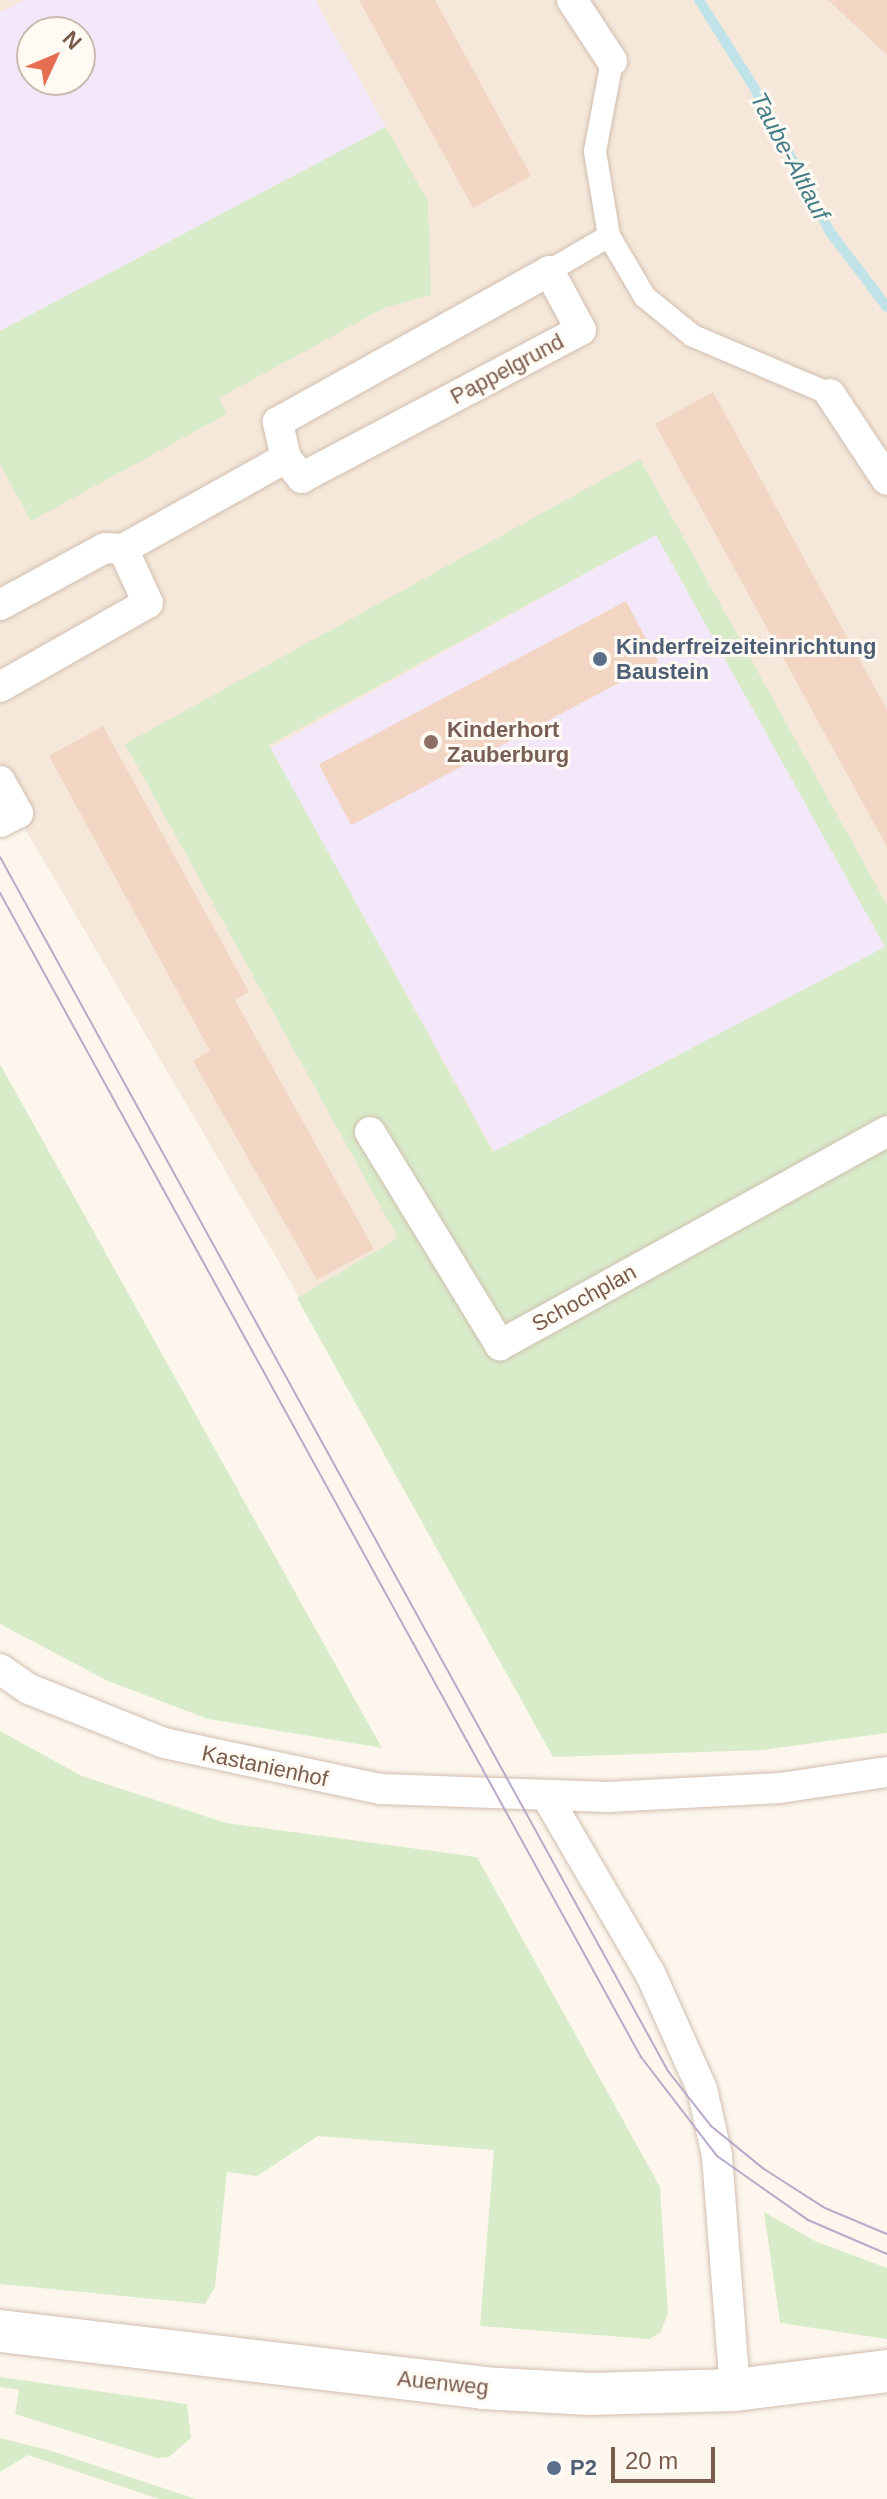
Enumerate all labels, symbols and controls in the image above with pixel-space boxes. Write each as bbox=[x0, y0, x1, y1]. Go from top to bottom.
north arrow bbox=[16, 16, 96, 96]
text: N bbox=[58, 26, 87, 55]
water label: Taube-Altlauf bbox=[744, 87, 836, 225]
street label: Pappelgrund bbox=[446, 328, 568, 410]
place label: Kinderfreizeiteinrichtung Baustein bbox=[616, 633, 876, 684]
marker: Kinderfreizeiteinrichtung Baustein bbox=[591, 650, 609, 668]
place label: Kinderhort Zauberburg bbox=[447, 716, 569, 768]
marker: Kinderhort Zauberburg bbox=[422, 733, 440, 751]
street label: Schochplan bbox=[527, 1259, 641, 1337]
street label: Kastanienhof bbox=[199, 1740, 331, 1792]
street label: Auenweg bbox=[396, 2365, 490, 2401]
scale bar bbox=[615, 2431, 719, 2481]
text: 20 m bbox=[625, 2447, 678, 2474]
place label: P2 bbox=[570, 2455, 597, 2481]
marker: P2 bbox=[545, 2459, 563, 2477]

